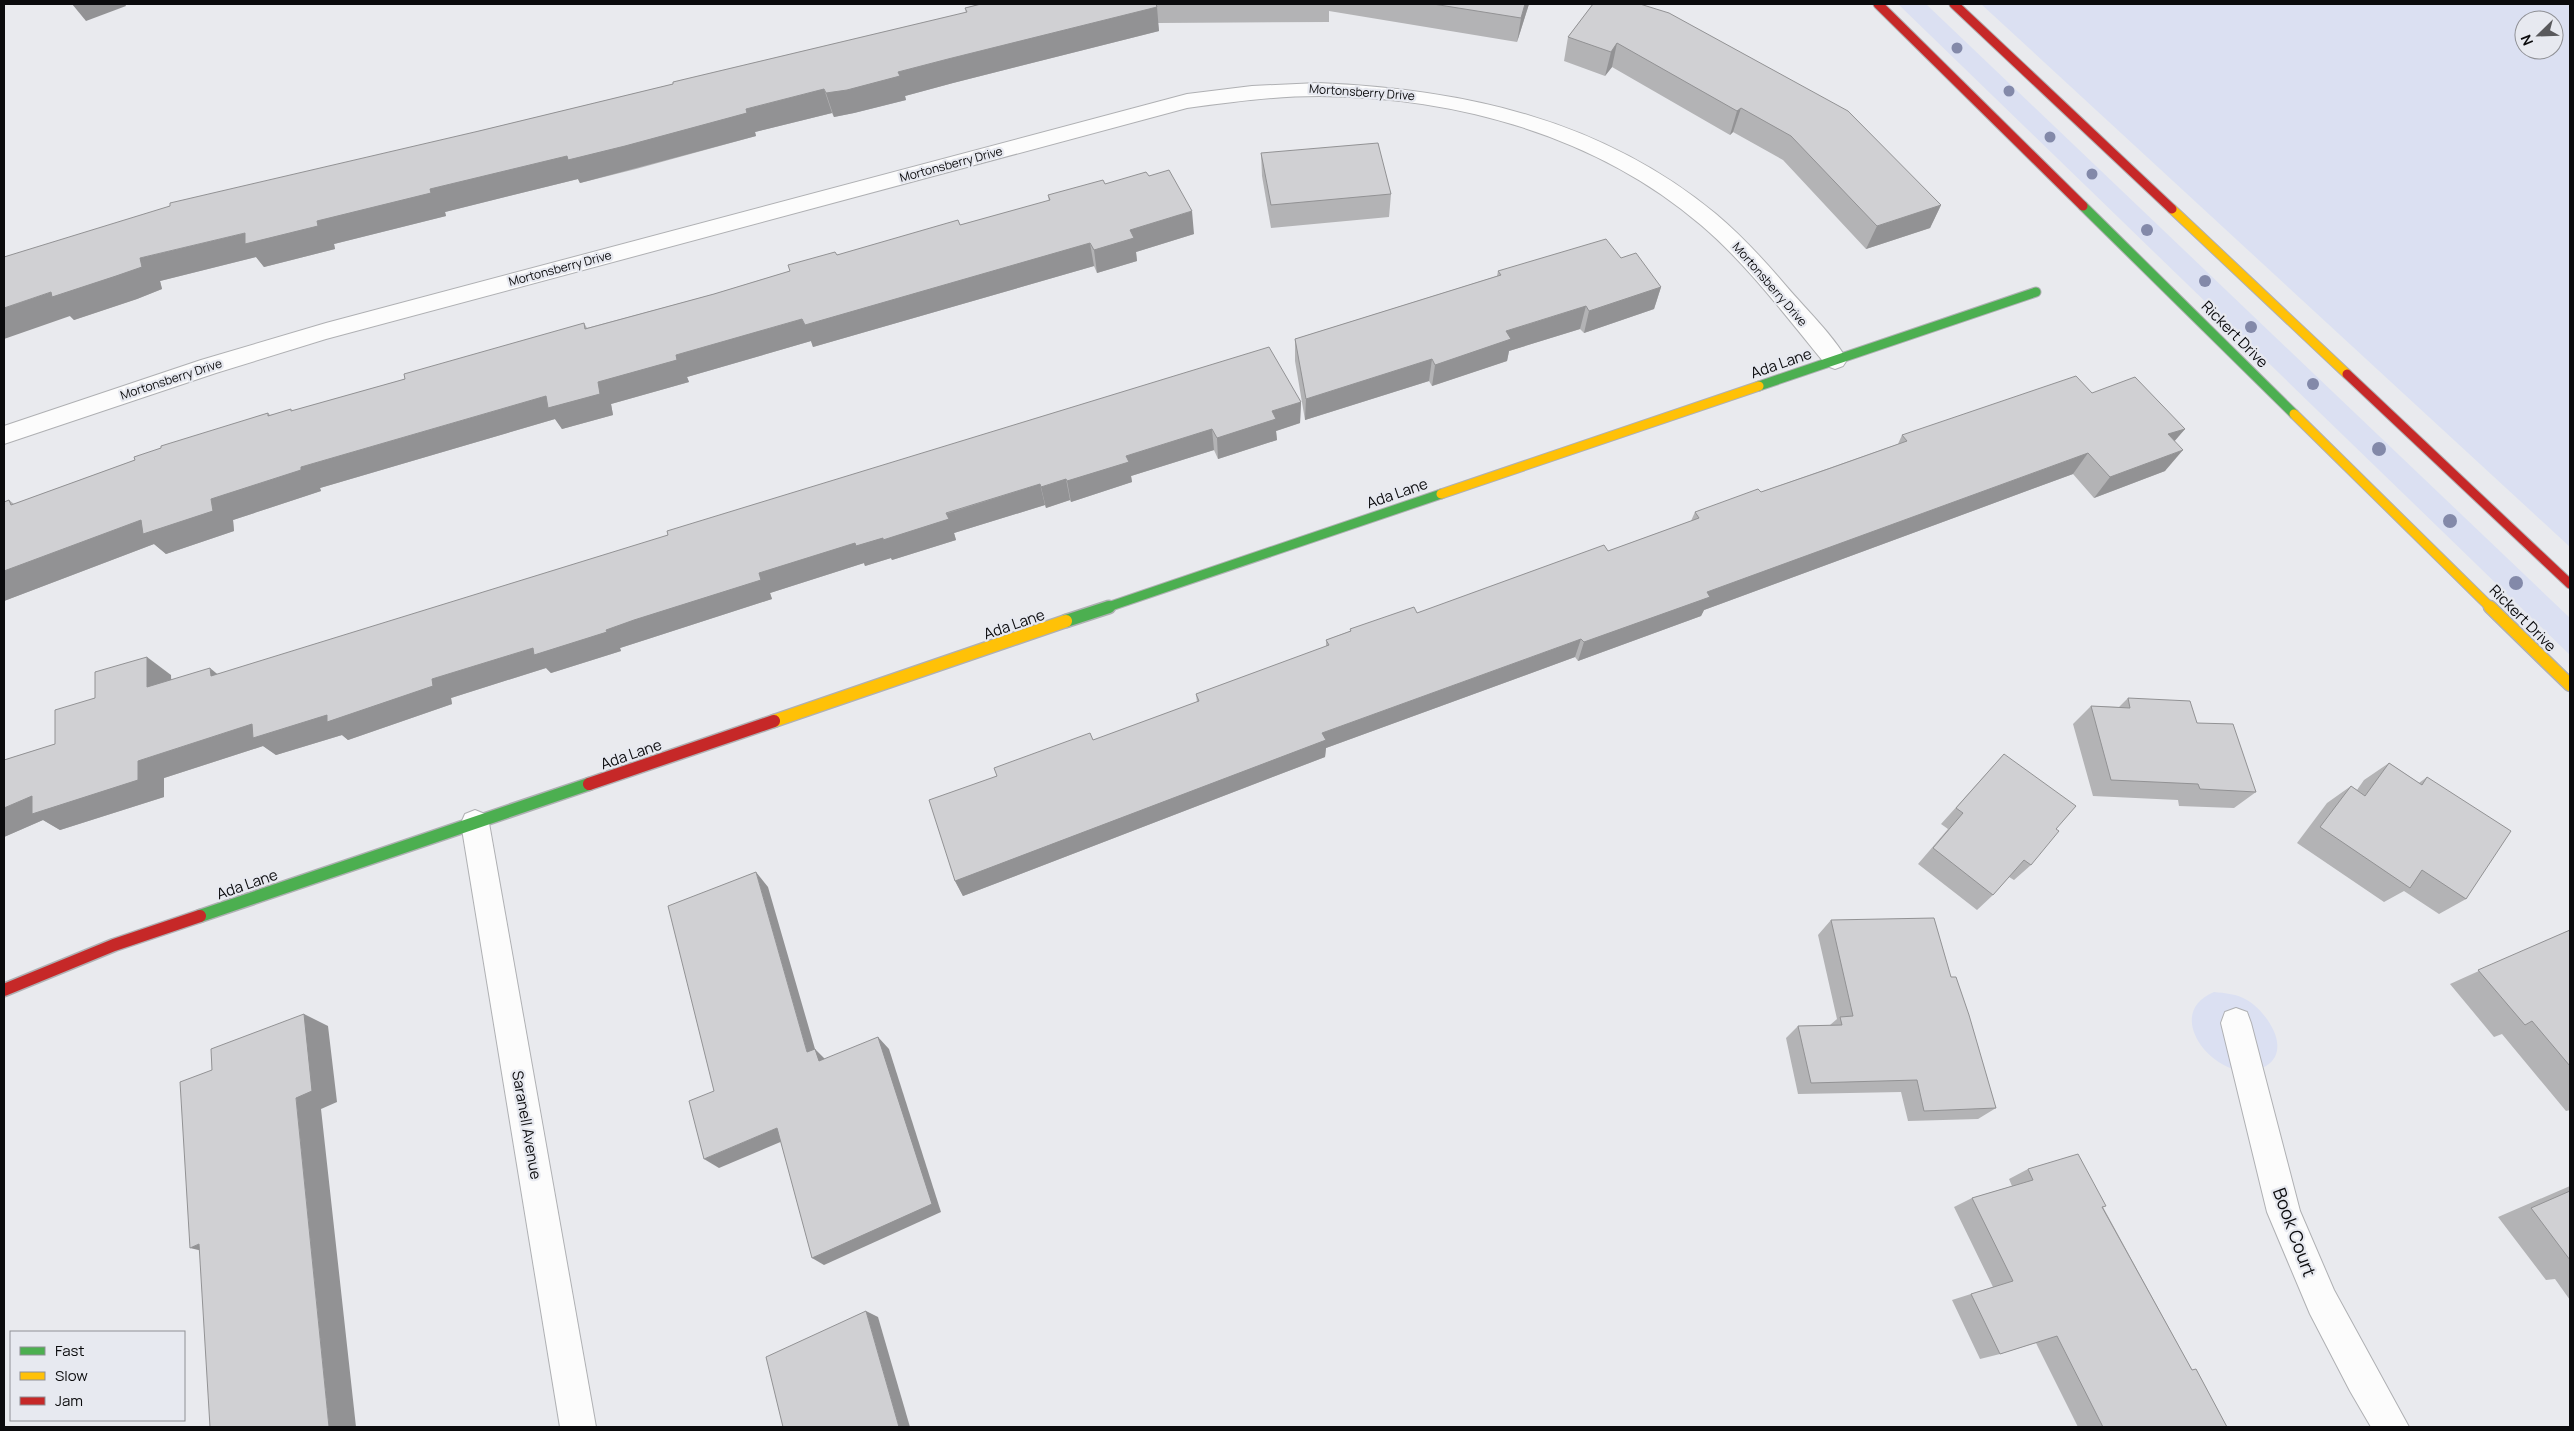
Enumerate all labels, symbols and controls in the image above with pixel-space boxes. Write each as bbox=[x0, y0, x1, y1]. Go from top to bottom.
north arrow bbox=[2514, 10, 2564, 60]
text: N bbox=[2516, 32, 2537, 49]
street label: Mortonsberry Drive bbox=[1308, 80, 1416, 104]
street label: Mortonsberry Drive bbox=[898, 142, 1004, 186]
street label: Mortonsberry Drive bbox=[1729, 238, 1811, 330]
street label: Mortonsberry Drive bbox=[507, 246, 613, 290]
street label: Rickert Drive bbox=[2197, 296, 2273, 372]
street label: Ada Lane bbox=[1748, 343, 1815, 383]
street label: Mortonsberry Drive bbox=[118, 355, 224, 403]
street label: Ada Lane bbox=[1364, 473, 1431, 513]
street label: Rickert Drive bbox=[2485, 580, 2561, 656]
street label: Ada Lane bbox=[981, 604, 1048, 644]
street label: Ada Lane bbox=[598, 734, 665, 774]
street label: Ada Lane bbox=[214, 864, 281, 904]
street label: Saranell Avenue bbox=[507, 1069, 547, 1181]
street label: Book Court bbox=[2268, 1184, 2322, 1280]
legend bbox=[10, 1331, 185, 1421]
text: Fast bbox=[55, 1340, 84, 1361]
text: Slow bbox=[55, 1365, 88, 1386]
text: Jam bbox=[55, 1390, 83, 1411]

